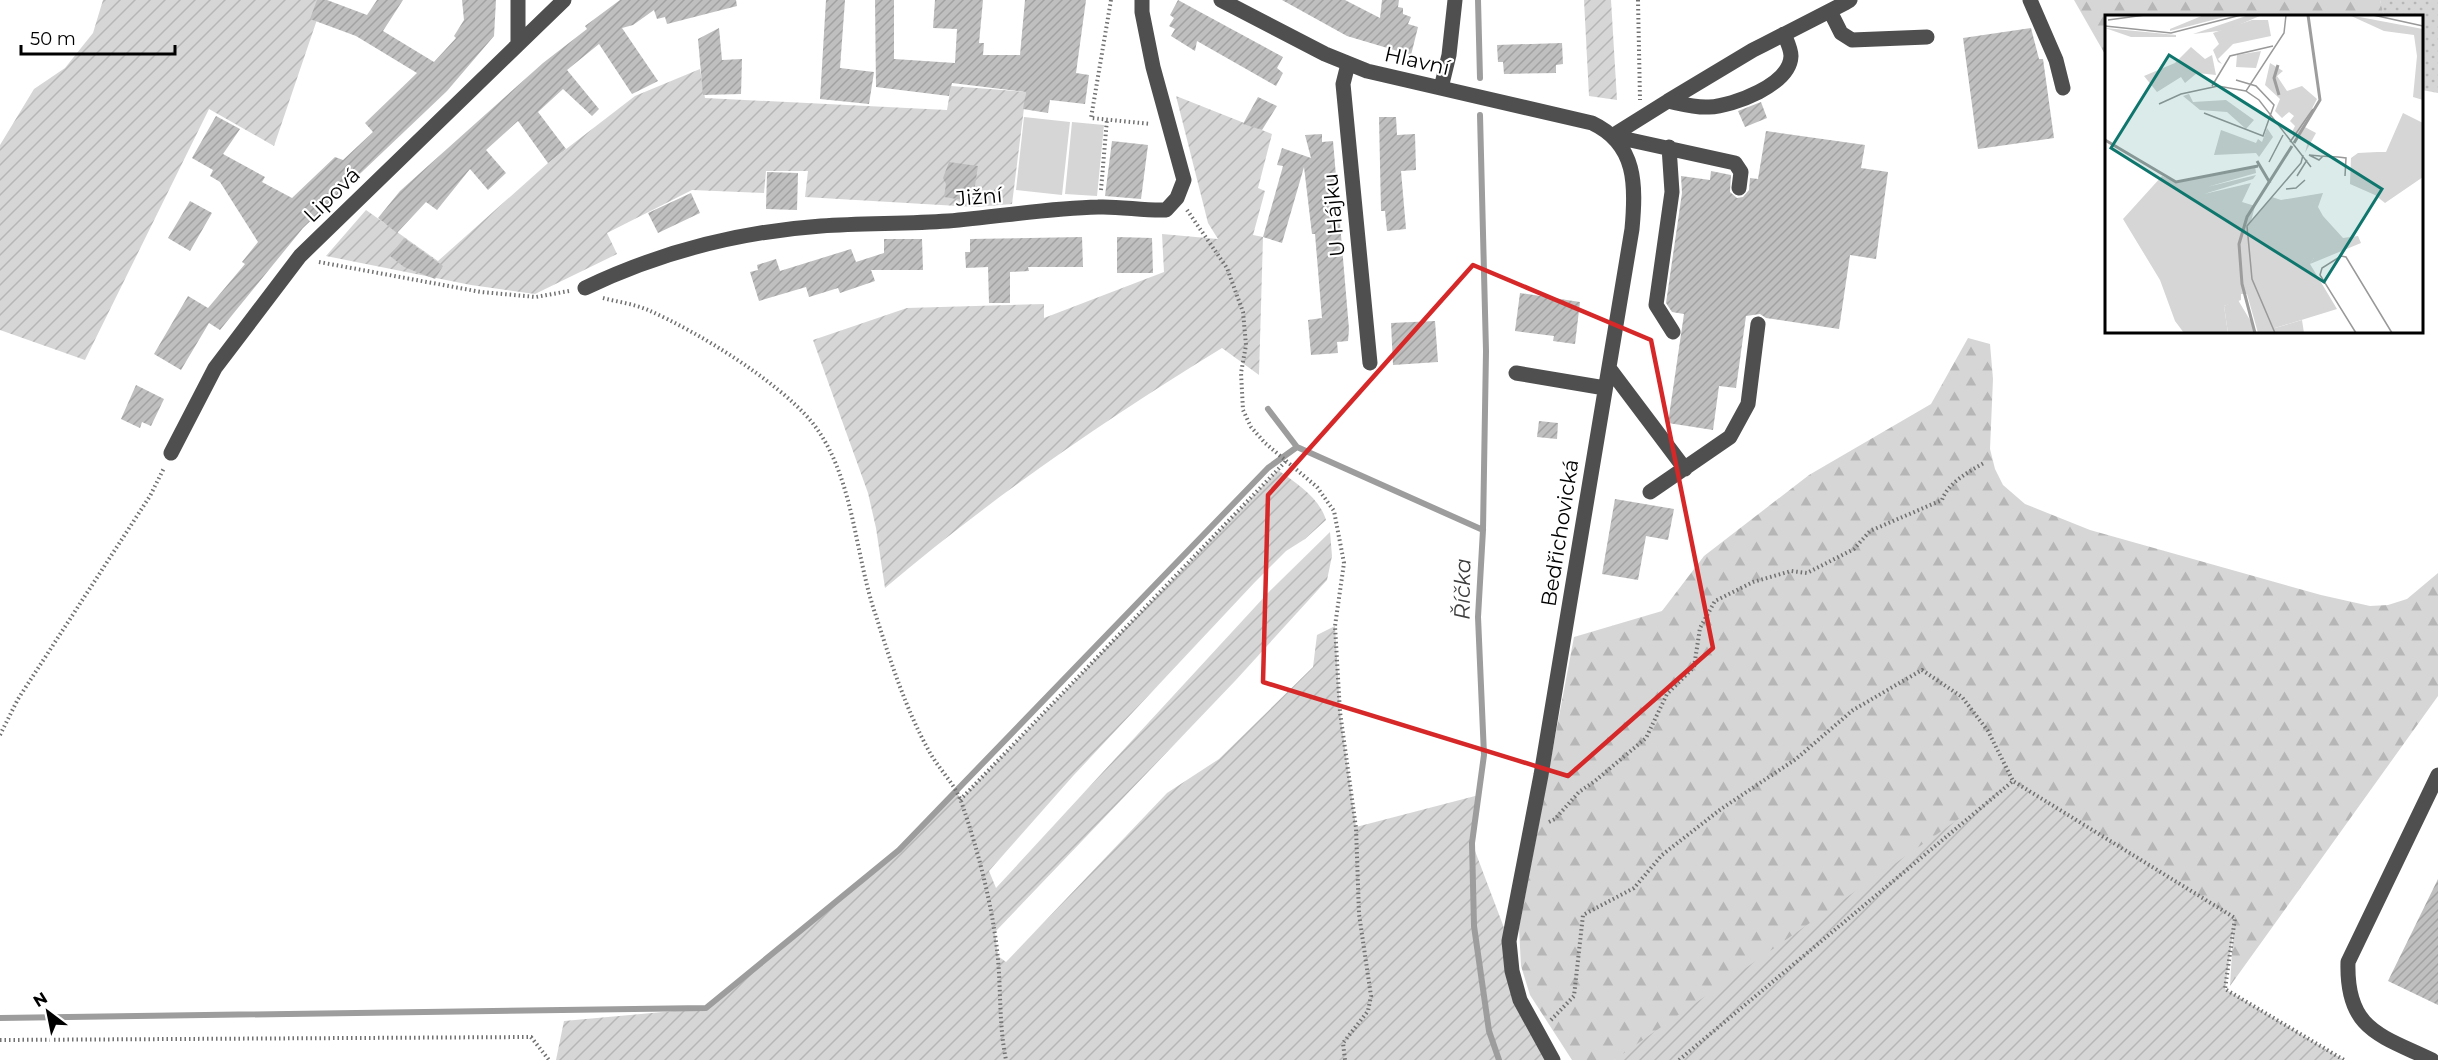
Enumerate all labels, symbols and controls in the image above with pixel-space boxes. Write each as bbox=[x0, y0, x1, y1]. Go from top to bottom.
inset map bbox=[2105, 15, 2423, 333]
scale bar bbox=[21, 18, 176, 56]
text: 50 m bbox=[30, 28, 76, 50]
street label: Hlavní bbox=[1382, 41, 1453, 80]
street label: Lipová bbox=[298, 162, 365, 227]
street label: U Hájku bbox=[1317, 172, 1350, 258]
street label: Jižní bbox=[954, 182, 1005, 211]
street label: Bedřichovická bbox=[1536, 457, 1583, 608]
water label: Říčka bbox=[1448, 558, 1477, 620]
north arrow bbox=[18, 982, 78, 1042]
text: N bbox=[30, 988, 51, 1011]

